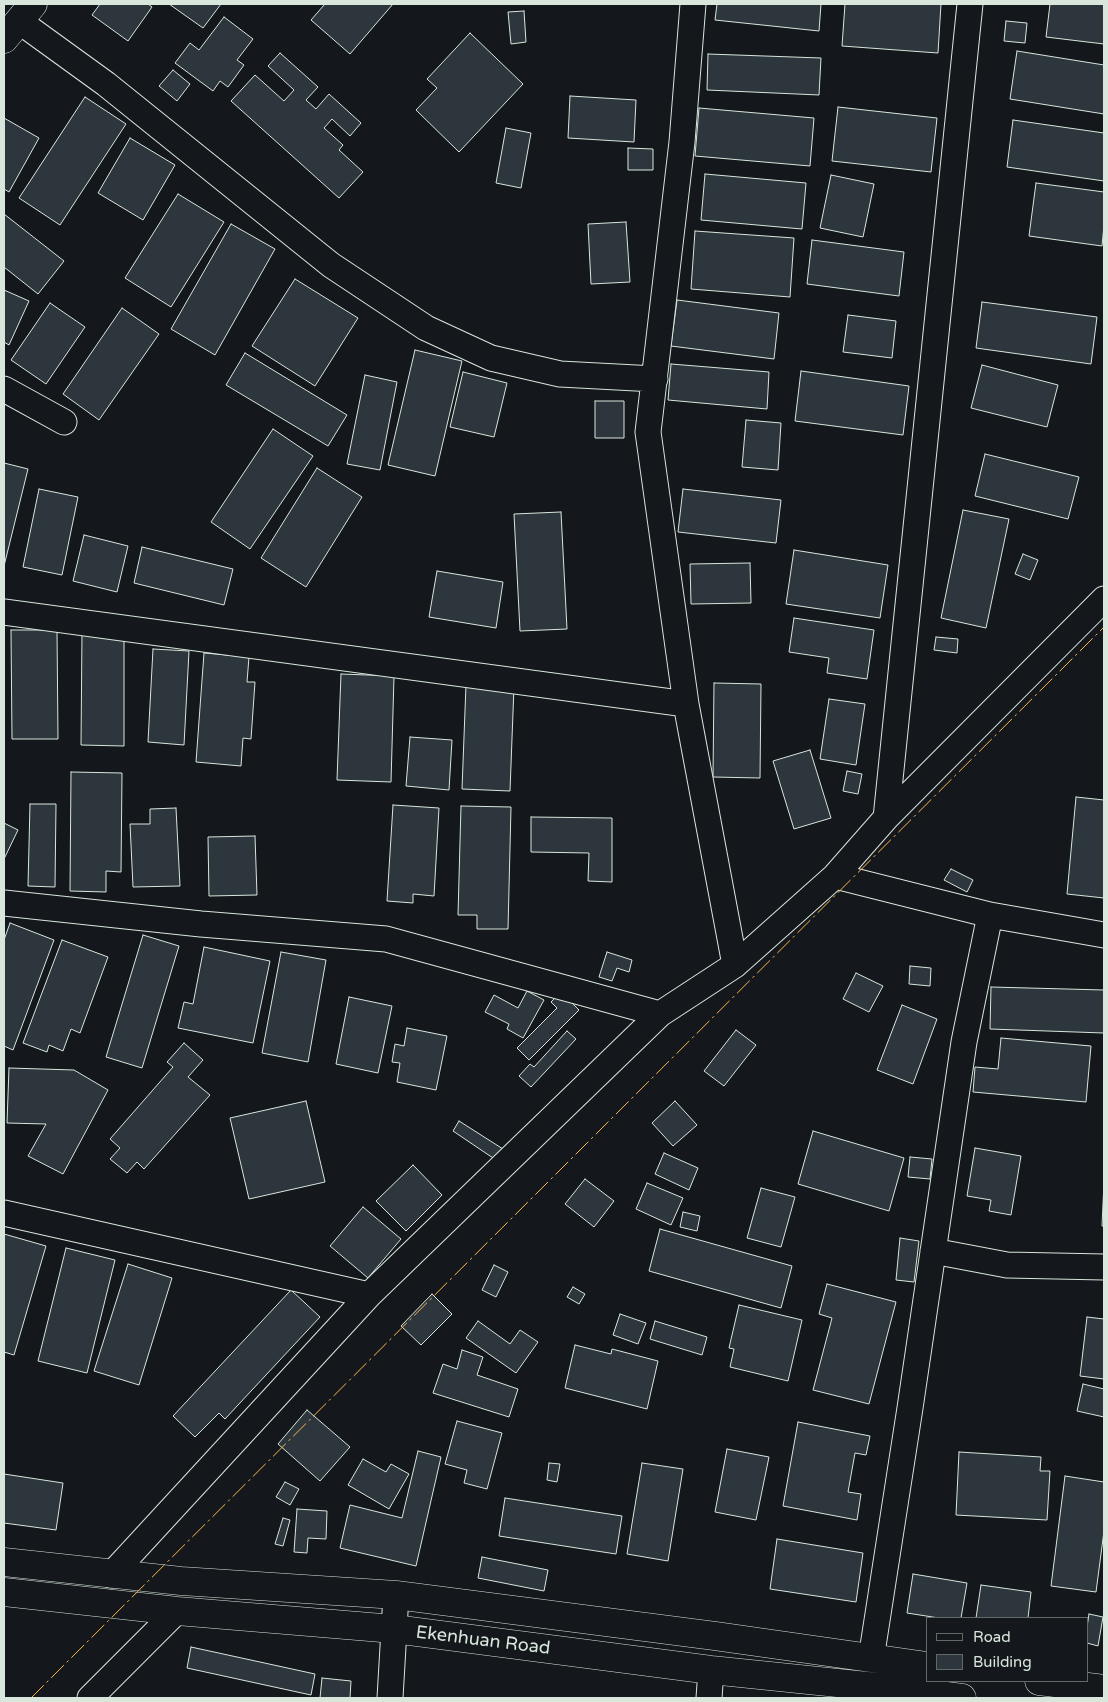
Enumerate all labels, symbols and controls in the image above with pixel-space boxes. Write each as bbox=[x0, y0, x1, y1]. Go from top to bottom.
legend bbox=[926, 1617, 1088, 1682]
street label: Ekenhuan Road bbox=[415, 1622, 551, 1660]
text: Road bbox=[973, 1628, 1011, 1646]
text: Building bbox=[973, 1653, 1032, 1671]

